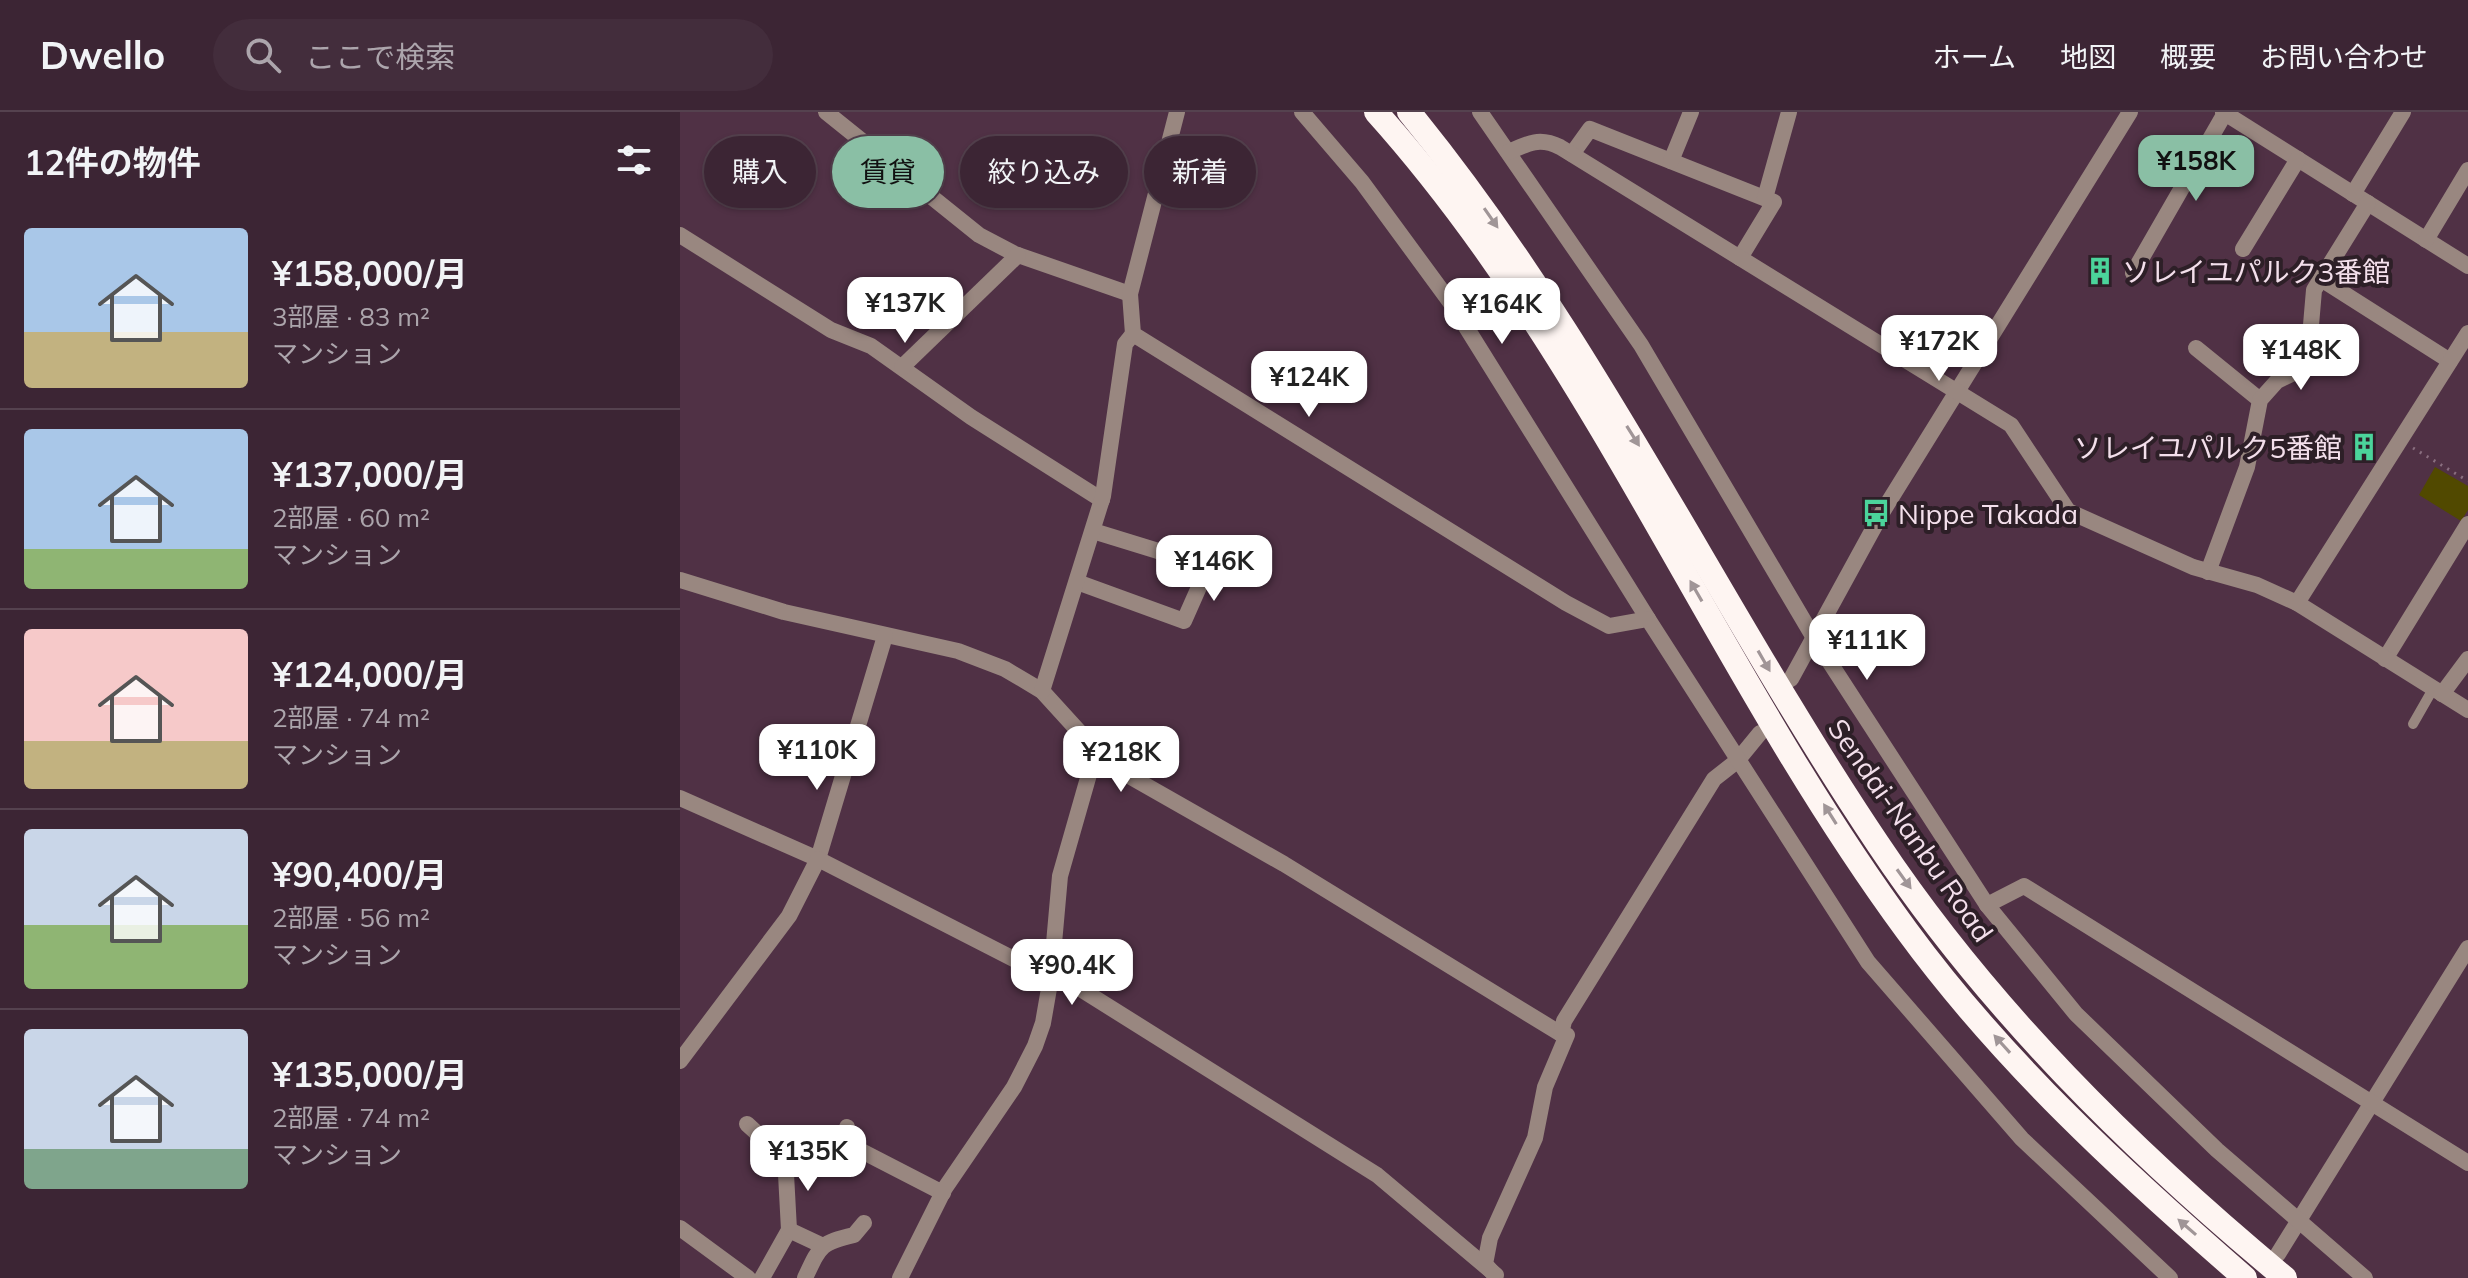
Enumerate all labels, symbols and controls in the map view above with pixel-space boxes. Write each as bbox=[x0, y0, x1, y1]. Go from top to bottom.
search box bbox=[213, 19, 773, 91]
text: Dwello bbox=[40, 31, 165, 79]
icon: search bbox=[241, 33, 285, 77]
text: ここで検索 bbox=[305, 38, 455, 76]
text: ホーム bbox=[1933, 39, 2016, 74]
text: 地図 bbox=[2060, 39, 2116, 74]
text: 概要 bbox=[2160, 39, 2216, 74]
text: お問い合わせ bbox=[2260, 39, 2428, 74]
pin: ¥158K bbox=[2140, 135, 2252, 203]
chip: 購入 bbox=[704, 136, 816, 208]
chip: 賃貸 bbox=[832, 136, 944, 208]
chip: 絞り込み bbox=[960, 136, 1128, 208]
chip: 新着 bbox=[1144, 136, 1256, 208]
icon: filters bbox=[612, 138, 656, 182]
text: 12件の物件 bbox=[24, 141, 201, 184]
text: ¥158K bbox=[2156, 144, 2236, 177]
one-way arrow bbox=[1483, 208, 1498, 229]
text: ¥158,000/月 bbox=[272, 252, 468, 295]
place label: ソレイユパルク3番館 bbox=[2122, 254, 2390, 289]
building icon: ソレイユパルク3番館 bbox=[2085, 256, 2115, 286]
icon: home bbox=[88, 260, 184, 356]
pin: ¥137K bbox=[849, 277, 961, 345]
pin: ¥164K bbox=[1446, 278, 1558, 346]
text: ¥137K bbox=[865, 286, 945, 319]
text: ¥164K bbox=[1462, 287, 1542, 320]
text: 3部屋 · 83 m² bbox=[272, 300, 430, 333]
pin: ¥172K bbox=[1883, 315, 1995, 383]
text: ¥172K bbox=[1899, 324, 1979, 357]
pin: ¥148K bbox=[2245, 324, 2357, 392]
text: ¥148K bbox=[2261, 333, 2341, 366]
text: マンション bbox=[272, 337, 402, 370]
pin: ¥124K bbox=[1253, 351, 1365, 419]
text: ¥124K bbox=[1269, 360, 1349, 393]
one-way arrow bbox=[1626, 425, 1640, 447]
place label: ソレイユパルク5番館 bbox=[2074, 430, 2342, 465]
building icon: ソレイユパルク5番館 bbox=[2349, 432, 2379, 462]
text: ¥137,000/月 bbox=[272, 453, 468, 496]
icon: home bbox=[88, 461, 184, 557]
place label: Nippe Takada bbox=[1898, 496, 2078, 531]
bus stop icon: Nippe Takada bbox=[1861, 498, 1891, 528]
text: 2部屋 · 60 m² bbox=[272, 501, 430, 534]
pin: ¥146K bbox=[1158, 535, 1270, 603]
text: マンション bbox=[272, 538, 402, 571]
text: ¥146K bbox=[1174, 544, 1254, 577]
one-way arrow bbox=[1689, 580, 1703, 602]
pin: ¥111K bbox=[1811, 614, 1923, 682]
text: ¥111K bbox=[1827, 623, 1907, 656]
one-way arrow bbox=[1757, 649, 1771, 672]
text: ¥124,000/月 bbox=[272, 653, 468, 696]
icon: home bbox=[88, 661, 184, 757]
text: 2部屋 · 74 m² bbox=[272, 701, 430, 734]
street label: Sendai-Nanbu Road bbox=[1821, 712, 2001, 948]
pin: ¥110K bbox=[761, 724, 873, 792]
pin: ¥218K bbox=[1065, 726, 1177, 794]
text: ¥110K bbox=[777, 733, 857, 766]
text: ¥218K bbox=[1081, 735, 1161, 768]
text: マンション bbox=[272, 738, 402, 771]
one-way arrow bbox=[1823, 803, 1837, 825]
text: ¥90,400/月 bbox=[272, 853, 448, 896]
icon: home bbox=[88, 861, 184, 957]
one-way arrow bbox=[1896, 869, 1911, 890]
text: 2部屋 · 56 m² bbox=[272, 901, 430, 934]
text: マンション bbox=[272, 938, 402, 971]
pin: ¥90.4K bbox=[1007, 939, 1137, 1007]
text: ¥90.4K bbox=[1029, 948, 1115, 981]
one-way arrow bbox=[1994, 1034, 2011, 1054]
text: ¥135,000/月 bbox=[272, 1053, 468, 1096]
icon: home bbox=[88, 1061, 184, 1157]
text: 2部屋 · 74 m² bbox=[272, 1101, 430, 1134]
pin: ¥135K bbox=[752, 1125, 864, 1193]
text: ¥135K bbox=[768, 1134, 848, 1167]
text: マンション bbox=[272, 1138, 402, 1171]
one-way arrow bbox=[2177, 1219, 2197, 1236]

